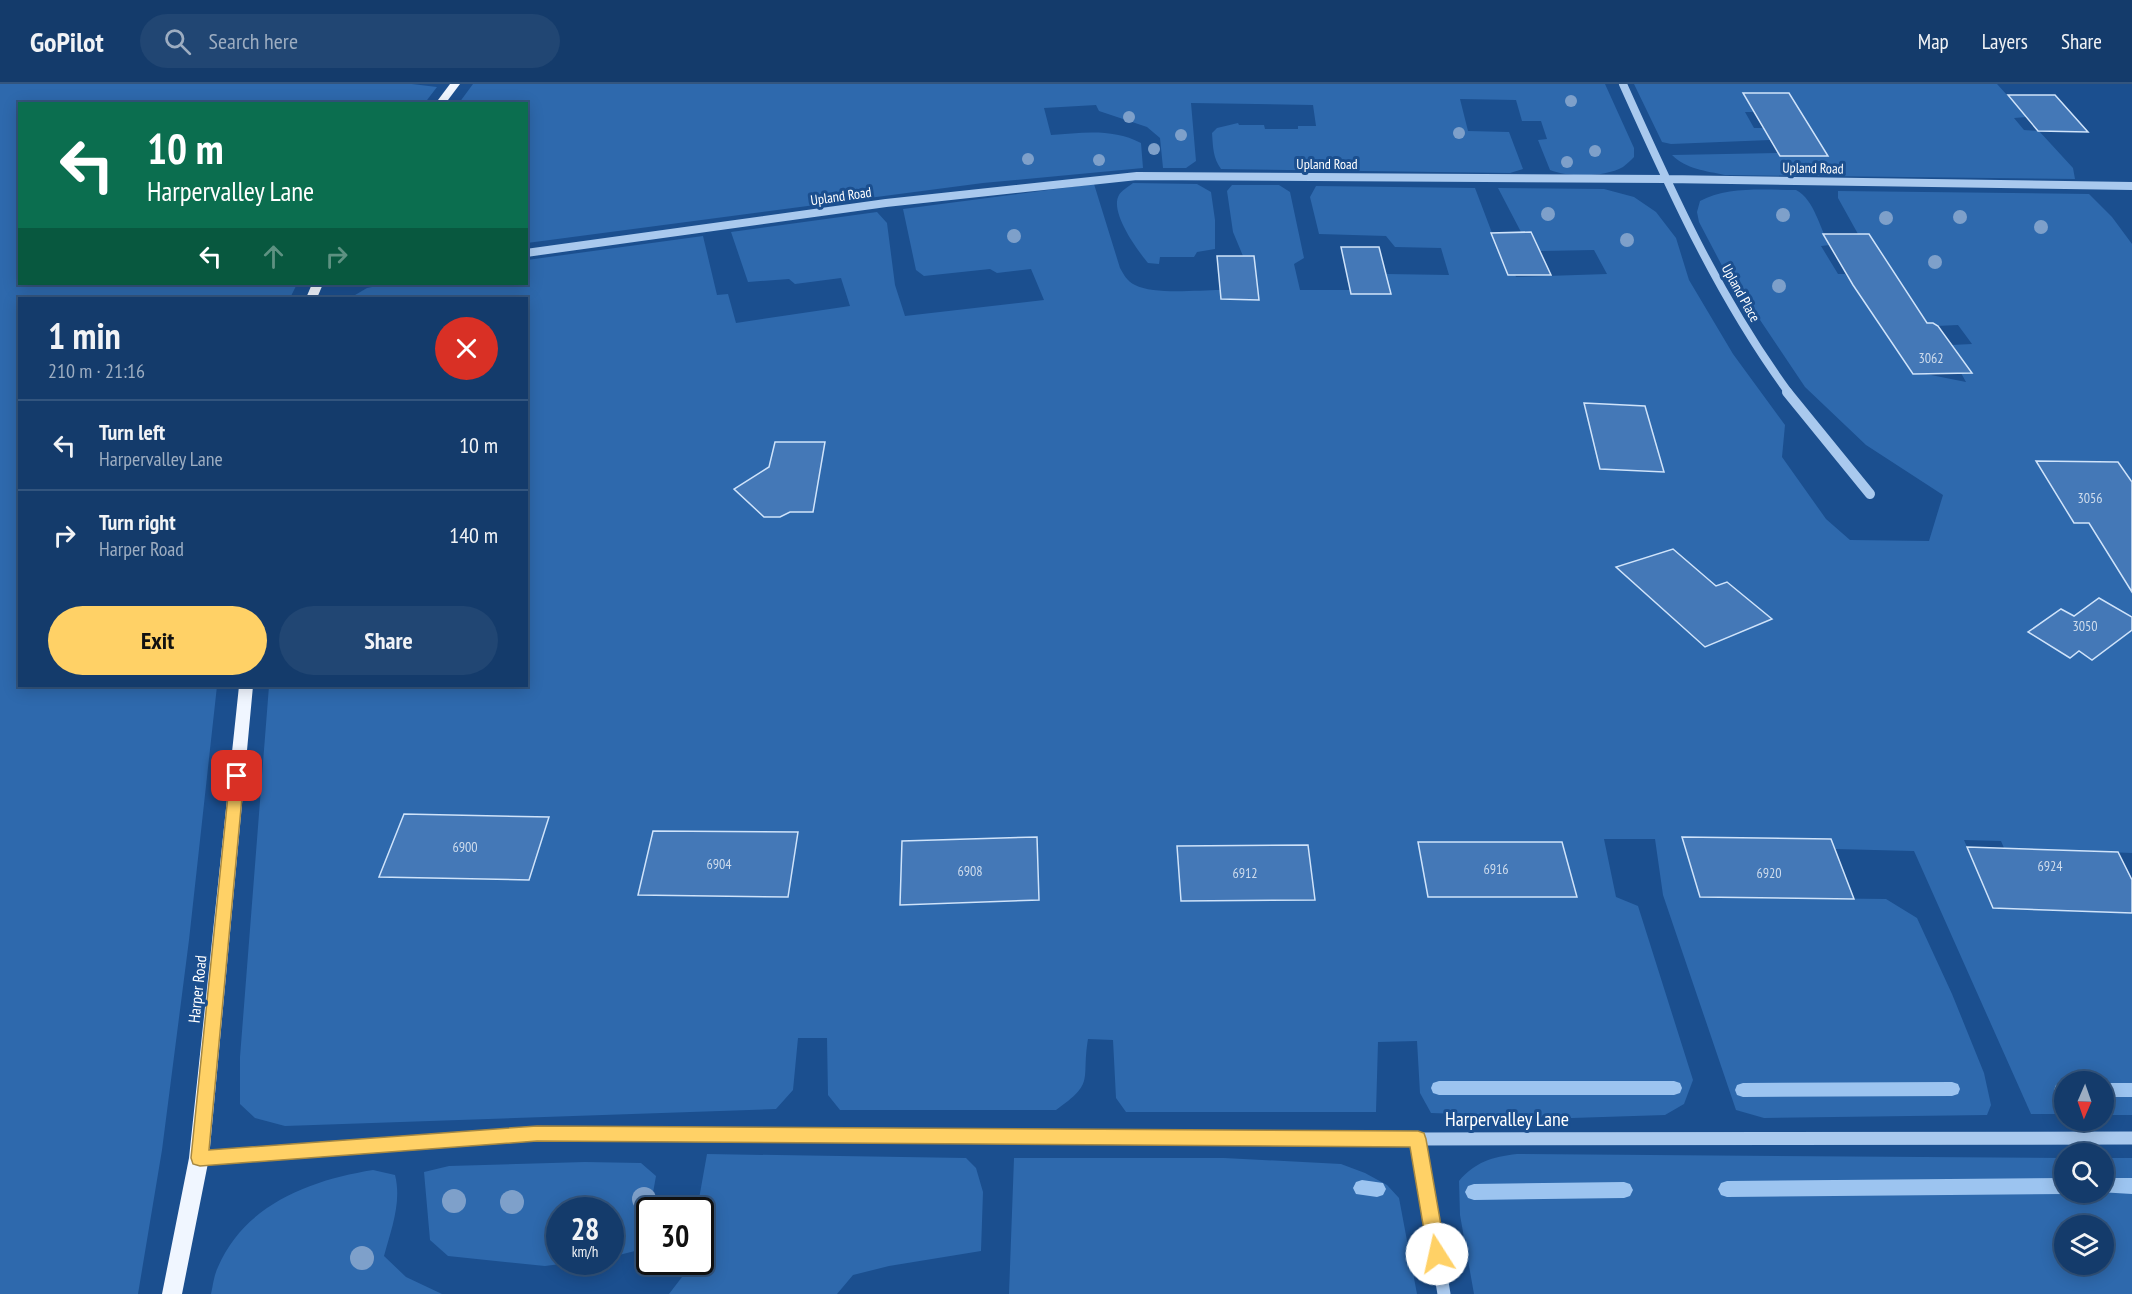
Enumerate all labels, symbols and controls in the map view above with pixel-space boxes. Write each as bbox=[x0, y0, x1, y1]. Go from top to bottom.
search box bbox=[140, 14, 560, 68]
text: GoPilot bbox=[30, 23, 104, 60]
icon: search bbox=[161, 25, 194, 58]
text: Search here bbox=[209, 27, 298, 55]
text: Map bbox=[1918, 28, 1949, 55]
text: Layers bbox=[1982, 28, 2028, 55]
text: Share bbox=[2061, 28, 2102, 55]
text: 10 m bbox=[147, 121, 224, 176]
icon: left bbox=[48, 126, 126, 204]
street label: Upland Road bbox=[1296, 155, 1358, 173]
street label: Upland Road bbox=[1782, 158, 1844, 178]
text: Harpervalley Lane bbox=[147, 174, 314, 208]
street label: Upland Road bbox=[809, 183, 873, 209]
icon: left bbox=[194, 240, 227, 273]
icon: ahead bbox=[257, 240, 290, 273]
icon: right bbox=[320, 240, 353, 273]
street label: Upland Place bbox=[1718, 261, 1764, 325]
text: 1 min bbox=[48, 312, 121, 359]
button: close bbox=[435, 317, 498, 380]
house number: 3062 bbox=[1918, 349, 1944, 367]
text: 210 m · 21:16 bbox=[48, 358, 145, 384]
text: Turn left bbox=[99, 418, 165, 446]
icon: left bbox=[48, 429, 81, 462]
text: 10 m bbox=[459, 431, 498, 459]
text: Harpervalley Lane bbox=[99, 446, 223, 472]
house number: 3056 bbox=[2077, 489, 2103, 507]
text: Turn right bbox=[99, 508, 176, 536]
icon: right bbox=[48, 519, 81, 552]
text: 140 m bbox=[449, 521, 498, 549]
text: Harper Road bbox=[99, 536, 184, 562]
button: Exit bbox=[48, 606, 267, 675]
button: Share bbox=[279, 606, 498, 675]
house number: 3050 bbox=[2072, 617, 2098, 635]
pin bbox=[211, 750, 262, 801]
icon: arrive bbox=[220, 759, 253, 792]
house number: 6900 bbox=[452, 838, 478, 856]
house number: 6904 bbox=[706, 855, 732, 873]
house number: 6924 bbox=[2037, 857, 2063, 875]
house number: 6916 bbox=[1483, 860, 1509, 878]
house number: 6908 bbox=[957, 862, 983, 880]
house number: 6912 bbox=[1232, 864, 1258, 882]
house number: 6920 bbox=[1756, 864, 1782, 882]
street label: Harper Road bbox=[183, 954, 211, 1024]
north arrow bbox=[2054, 1071, 2114, 1131]
map controls bbox=[2054, 1071, 2114, 1275]
street label: Harpervalley Lane bbox=[1445, 1106, 1569, 1132]
button: search bbox=[2054, 1143, 2114, 1203]
speed limit sign: 30 bbox=[636, 1197, 714, 1275]
text: 28 bbox=[571, 1209, 599, 1248]
button: layers bbox=[2054, 1215, 2114, 1275]
position arrow bbox=[1405, 1222, 1469, 1286]
text: km/h bbox=[572, 1242, 598, 1261]

